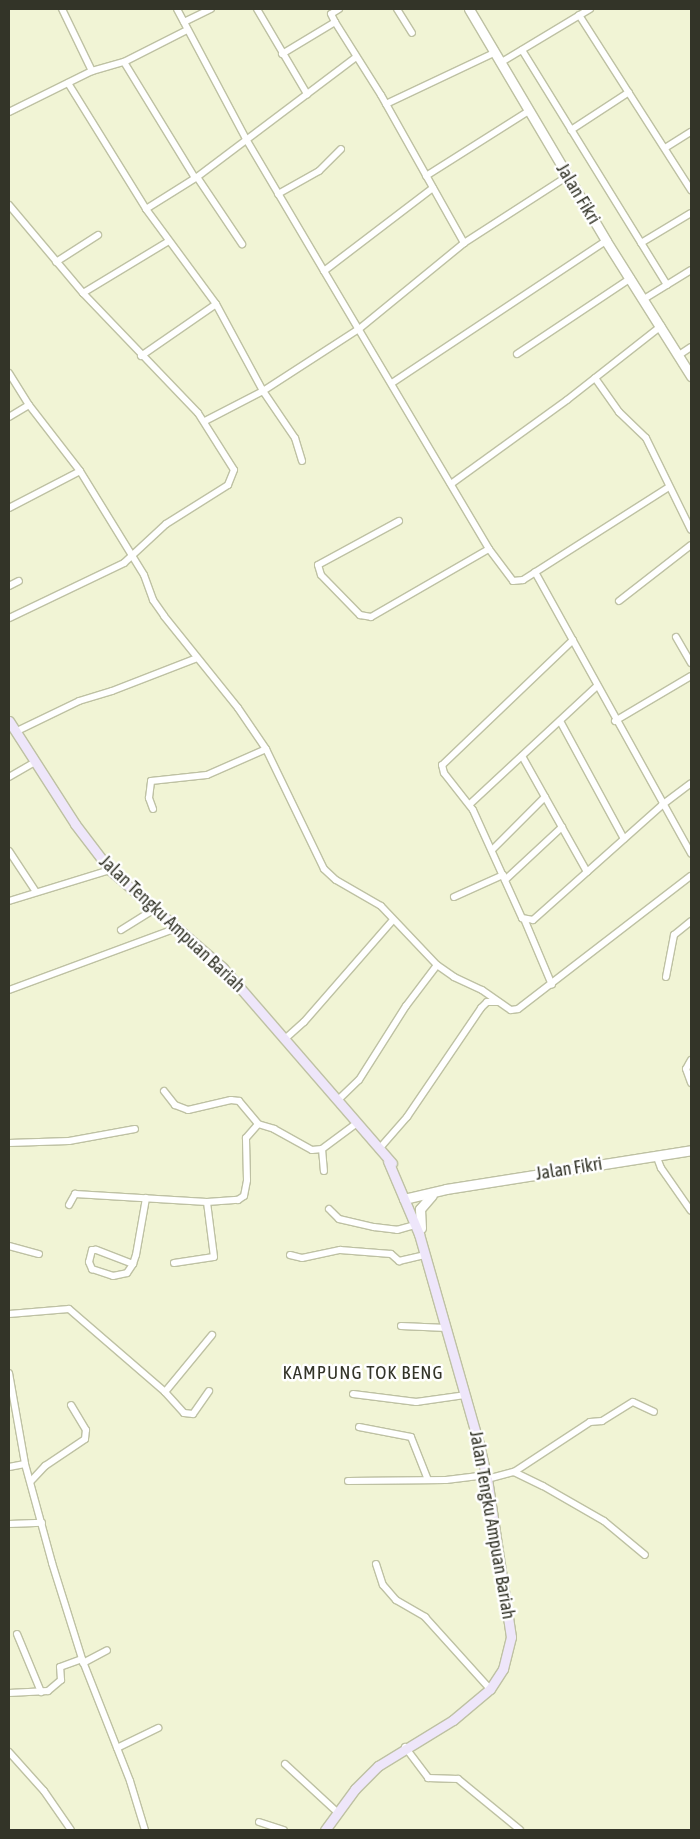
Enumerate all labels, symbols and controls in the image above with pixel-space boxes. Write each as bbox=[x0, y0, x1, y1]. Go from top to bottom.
street label: Jalan Fikri bbox=[551, 160, 605, 228]
street label: Jalan Tengku Ampuan Bariah bbox=[95, 851, 249, 997]
street label: Jalan Fikri bbox=[534, 1153, 604, 1185]
district label: KAMPUNG TOK BENG bbox=[280, 1362, 446, 1384]
street label: Jalan Tengku Ampuan Bariah bbox=[465, 1429, 519, 1621]

